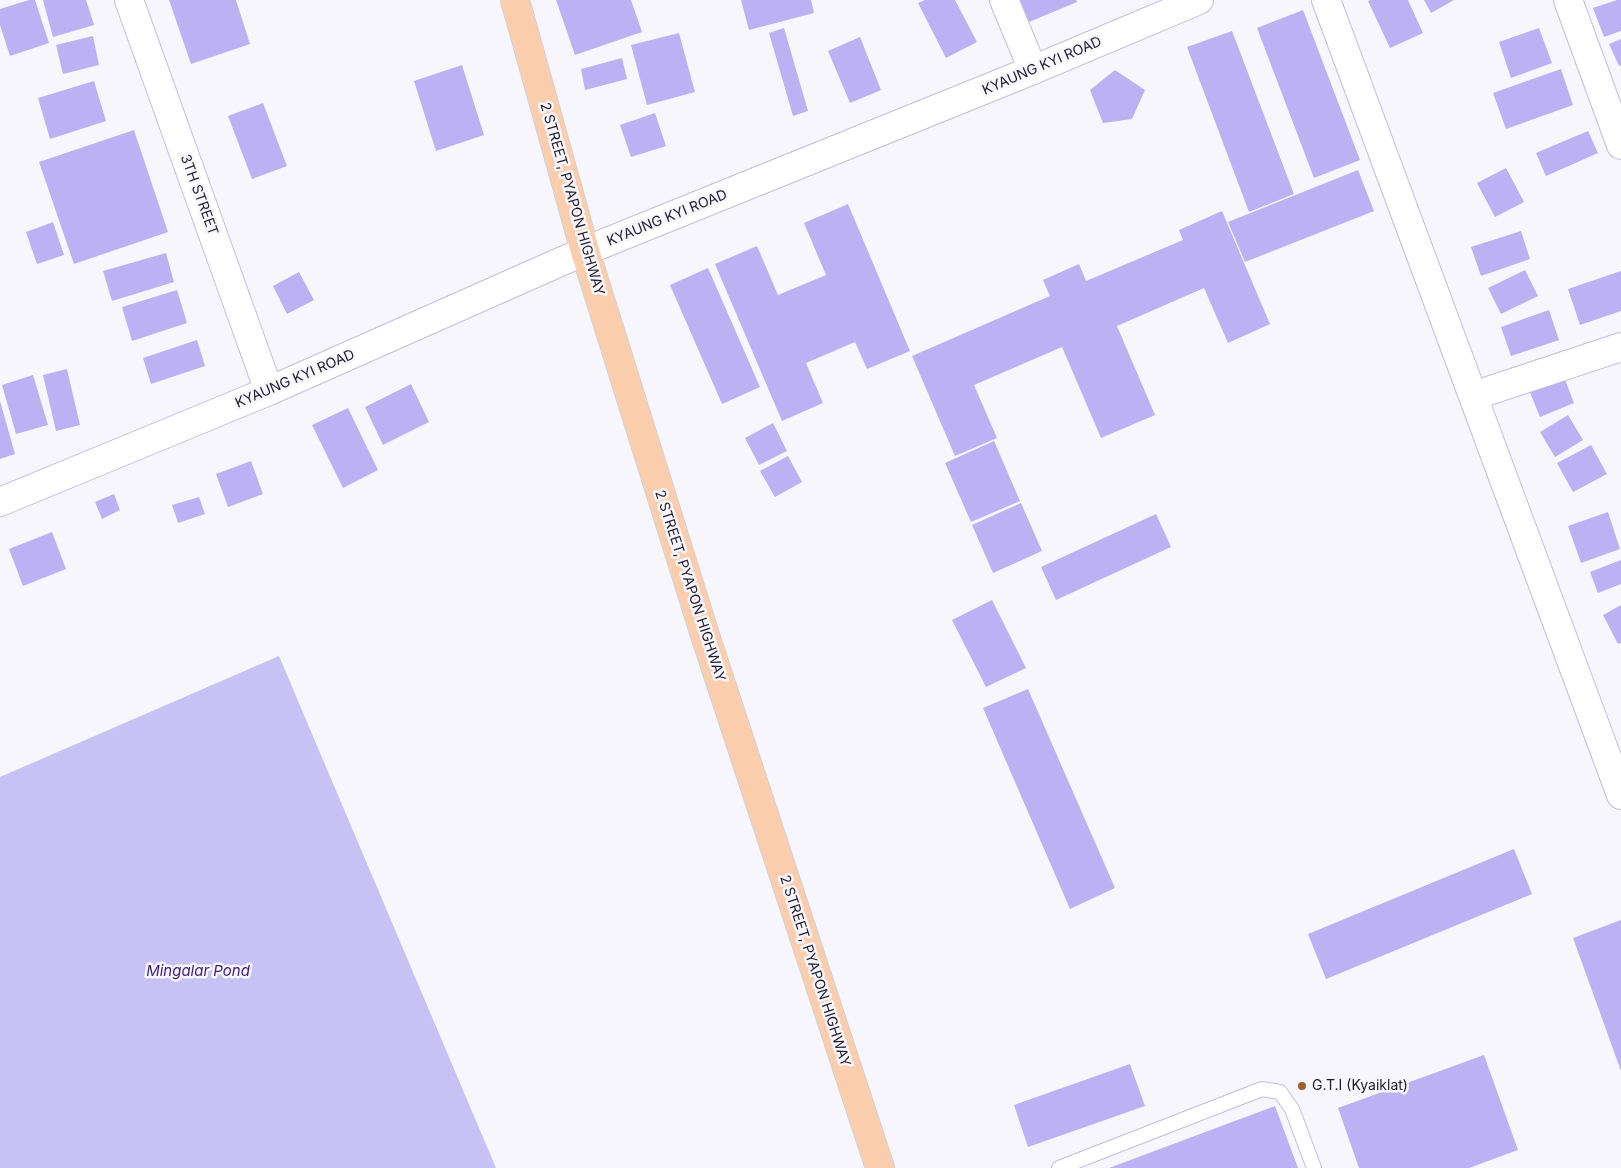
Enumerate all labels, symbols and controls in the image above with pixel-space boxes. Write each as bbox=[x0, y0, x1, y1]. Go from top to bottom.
street label: KYAUNG KYI ROAD bbox=[980, 33, 1104, 99]
street label: 2 STREET, PYAPON HIGHWAY bbox=[536, 100, 608, 298]
street label: 3TH STREET bbox=[177, 152, 221, 238]
street label: KYAUNG KYI ROAD bbox=[604, 186, 730, 250]
street label: KYAUNG KYI ROAD bbox=[233, 346, 357, 412]
street label: 2 STREET, PYAPON HIGHWAY bbox=[651, 488, 729, 684]
street label: 2 STREET, PYAPON HIGHWAY bbox=[776, 873, 854, 1069]
water label: Mingalar Pond bbox=[146, 962, 250, 980]
place label: G.T.I (Kyaiklat) bbox=[1312, 1078, 1408, 1094]
marker: G.T.I (Kyaiklat) bbox=[1296, 1080, 1308, 1092]

